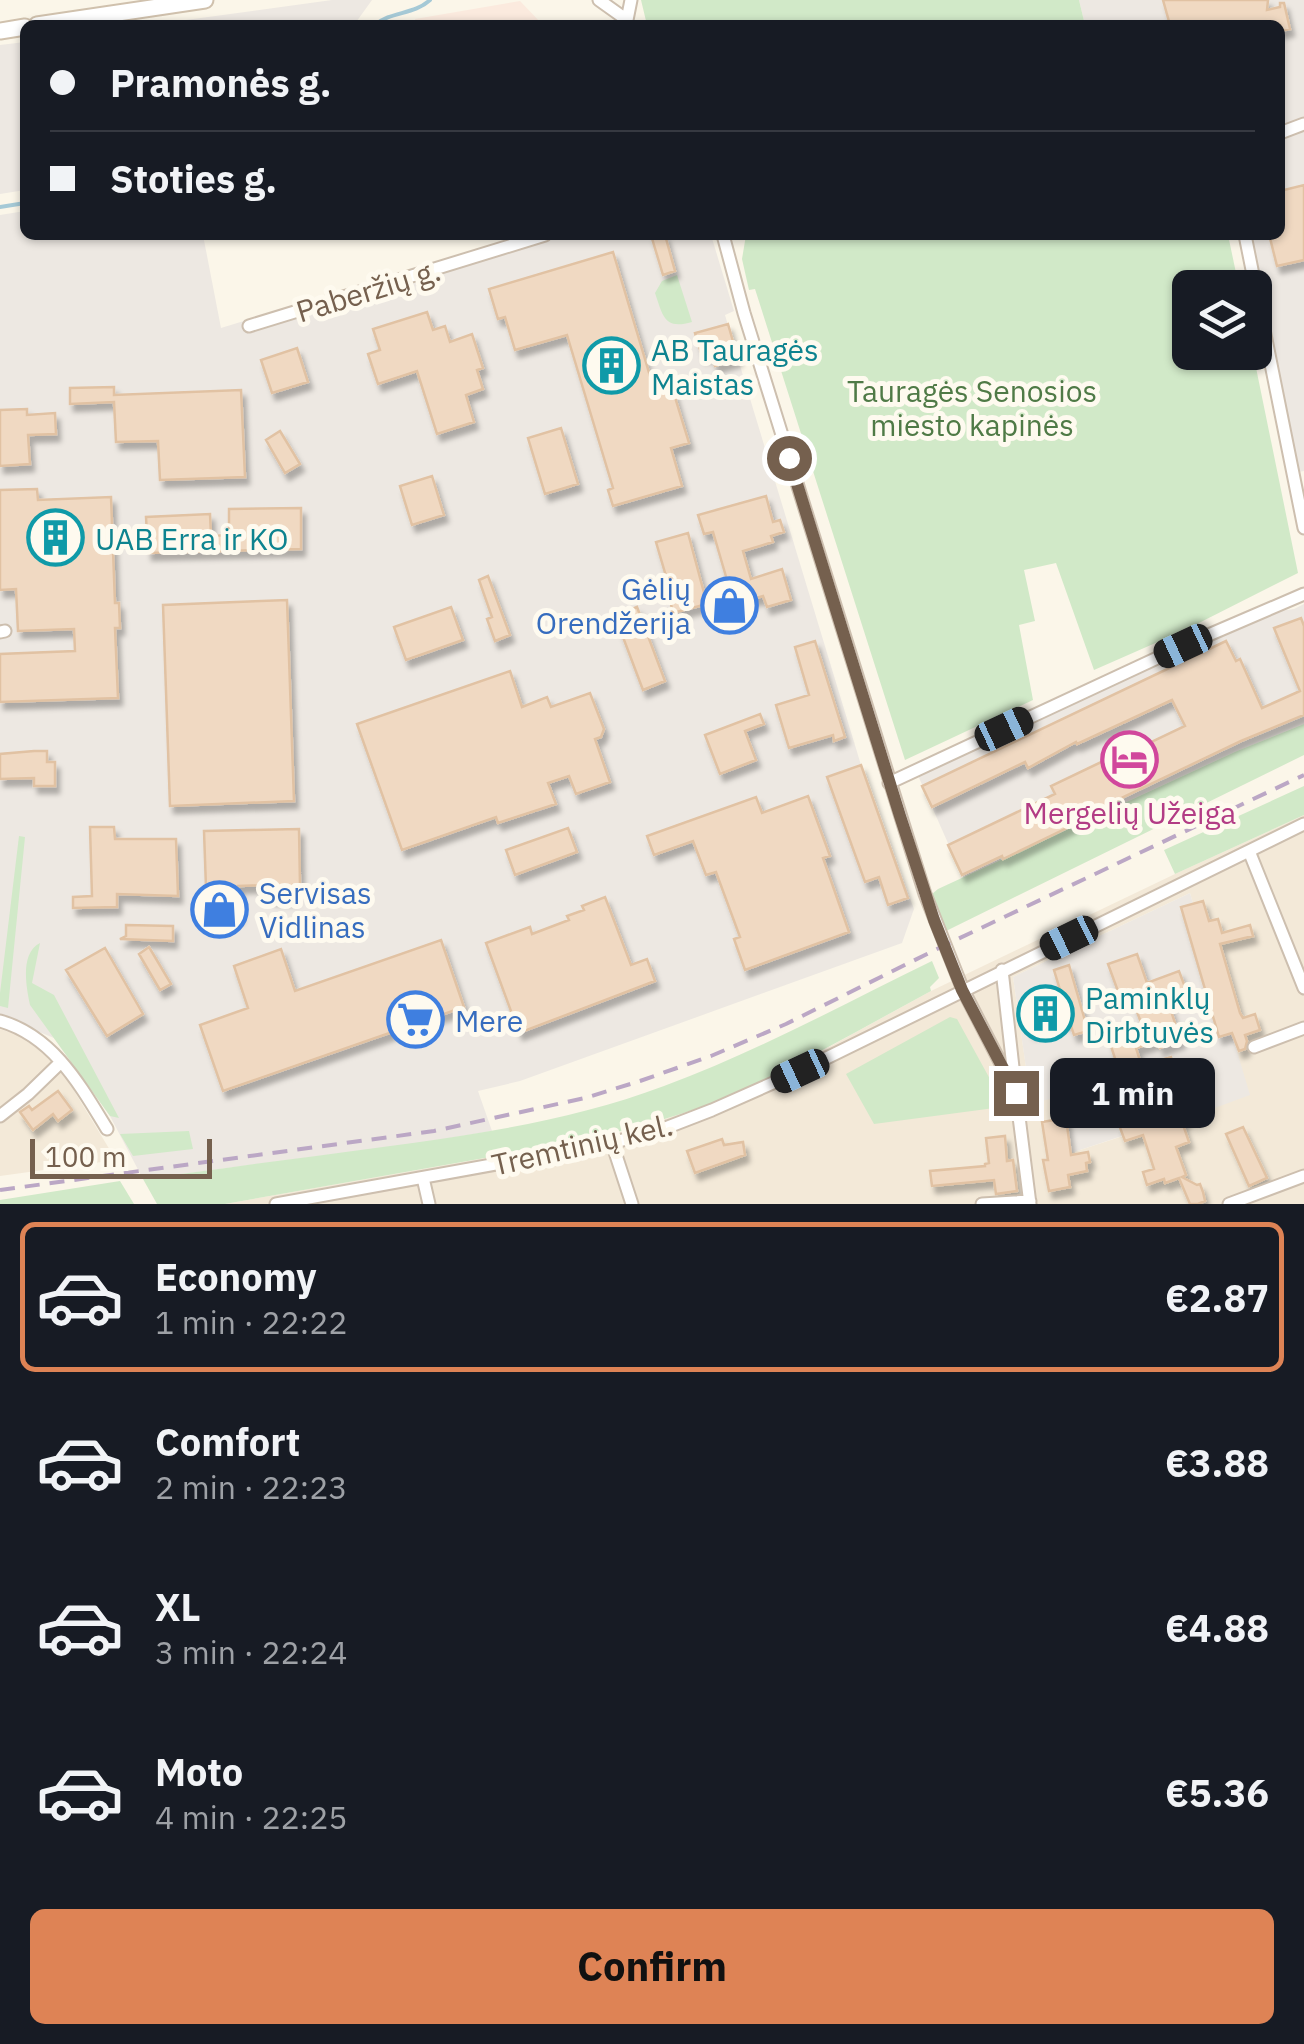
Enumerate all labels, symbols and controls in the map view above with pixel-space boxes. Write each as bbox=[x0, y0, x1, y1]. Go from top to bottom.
text: Pramonės g. bbox=[110, 58, 332, 107]
text: Stoties g. bbox=[110, 154, 277, 203]
street label: Paberžių g. bbox=[291, 250, 445, 330]
map controls bbox=[1172, 270, 1272, 370]
button: layers bbox=[1172, 270, 1272, 370]
place label: AB Tauragės Maistas bbox=[651, 330, 819, 403]
building icon: AB Tauragės Maistas bbox=[582, 336, 642, 396]
park label: Tauragės Senosios miesto kapinės bbox=[847, 371, 1097, 444]
route start bbox=[767, 436, 812, 481]
building icon: UAB Erra ir KO bbox=[26, 508, 86, 568]
place label: UAB Erra ir KO bbox=[95, 519, 288, 558]
place label: Gėlių Orendžerija bbox=[536, 569, 691, 642]
shop icon: Gėlių Orendžerija bbox=[700, 575, 760, 635]
car bbox=[1149, 620, 1217, 672]
car bbox=[970, 703, 1038, 755]
hotel icon: Mergelių Užeiga bbox=[1100, 729, 1160, 789]
place label: Mergelių Užeiga bbox=[1024, 793, 1236, 832]
place label: Servisas Vidlinas bbox=[259, 873, 372, 946]
shop icon: Servisas Vidlinas bbox=[190, 879, 250, 939]
car bbox=[1035, 911, 1103, 965]
place label: Paminklų Dirbtuvės bbox=[1085, 978, 1214, 1051]
building icon: Paminklų Dirbtuvės bbox=[1016, 984, 1076, 1044]
supermarket icon: Mere bbox=[386, 990, 446, 1050]
place label: Mere bbox=[455, 1001, 523, 1040]
car bbox=[766, 1045, 834, 1097]
callout: 1 min bbox=[1051, 1058, 1216, 1128]
route end bbox=[994, 1071, 1039, 1116]
text: 1 min bbox=[1091, 1072, 1174, 1114]
street label: Tremtinių kel. bbox=[488, 1104, 676, 1184]
scale bar bbox=[30, 1134, 212, 1178]
text: 100 m bbox=[45, 1138, 126, 1175]
icon: car bbox=[35, 1252, 125, 1342]
text: Economy bbox=[155, 1252, 317, 1301]
text: €2.87 bbox=[1165, 1273, 1269, 1322]
text: 1 min · 22:22 bbox=[155, 1301, 348, 1343]
icon: car bbox=[35, 1417, 125, 1507]
text: Comfort bbox=[155, 1417, 300, 1466]
text: €3.88 bbox=[1165, 1438, 1269, 1487]
text: 2 min · 22:23 bbox=[155, 1466, 348, 1508]
icon: car bbox=[35, 1582, 125, 1672]
text: XL bbox=[155, 1582, 201, 1631]
text: €4.88 bbox=[1165, 1603, 1269, 1652]
text: 3 min · 22:24 bbox=[155, 1631, 348, 1673]
icon: car bbox=[35, 1747, 125, 1837]
text: Moto bbox=[155, 1747, 243, 1796]
text: €5.36 bbox=[1165, 1768, 1269, 1817]
text: 4 min · 22:25 bbox=[155, 1796, 348, 1838]
button: Confirm bbox=[30, 1909, 1274, 2024]

